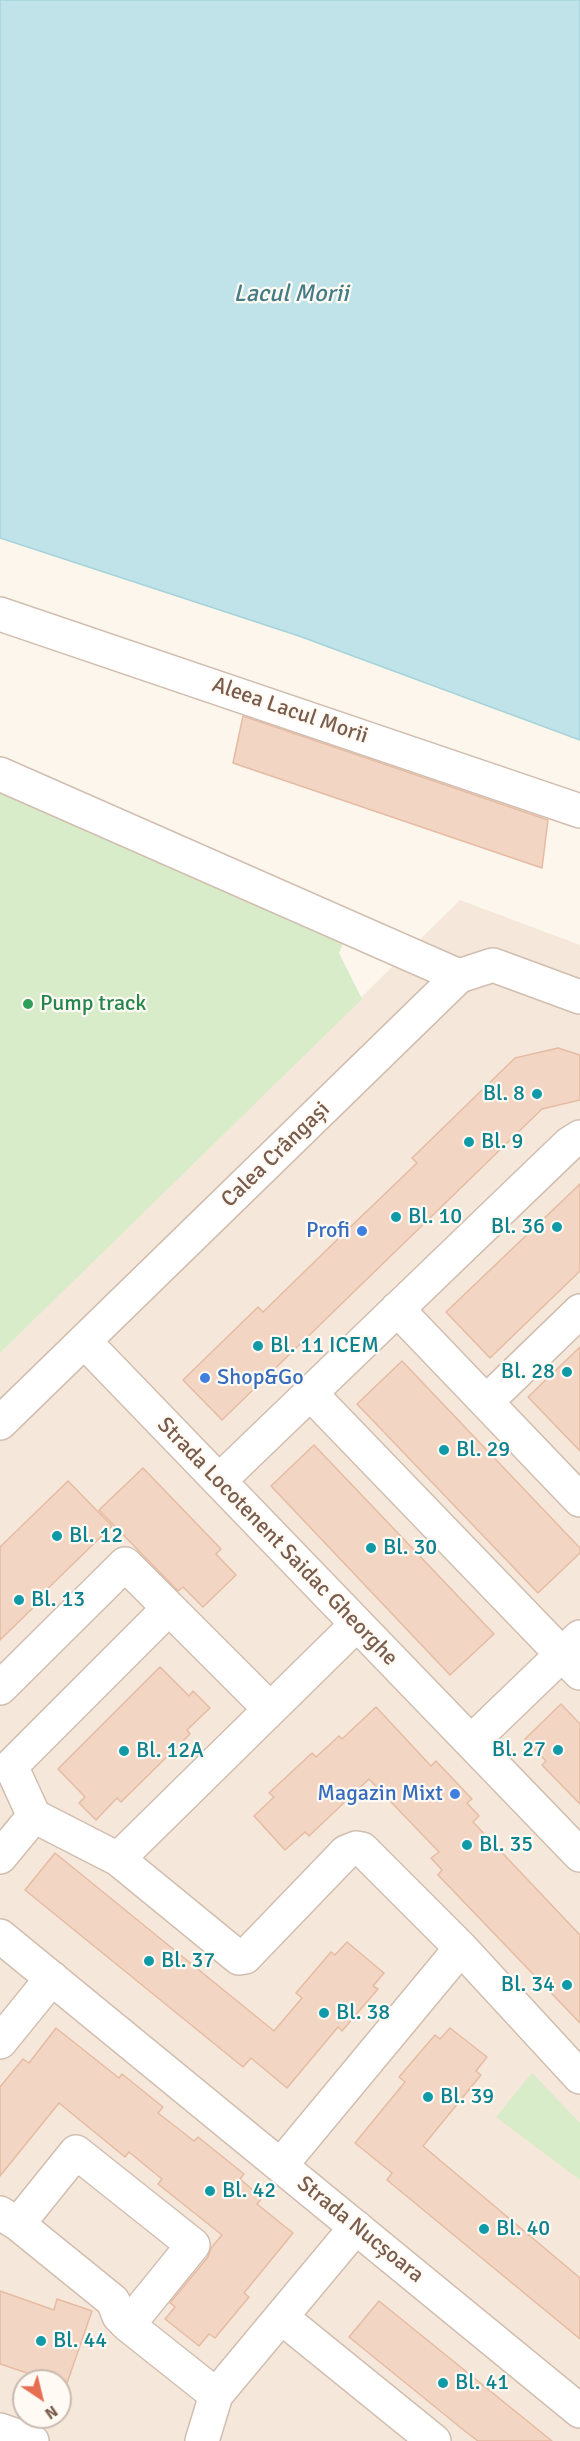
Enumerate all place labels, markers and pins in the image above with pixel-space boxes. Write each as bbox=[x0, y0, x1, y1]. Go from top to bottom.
place label: Pump track bbox=[40, 991, 146, 1017]
marker: Pump track bbox=[21, 997, 35, 1011]
place label: Bl. 8 bbox=[483, 1081, 525, 1107]
marker: Bl. 8 bbox=[530, 1087, 544, 1101]
place label: Bl. 9 bbox=[481, 1129, 523, 1155]
marker: Bl. 9 bbox=[462, 1135, 476, 1149]
place label: Bl. 10 bbox=[408, 1204, 462, 1230]
marker: Bl. 10 bbox=[389, 1210, 403, 1224]
place label: Bl. 36 bbox=[491, 1214, 545, 1240]
place label: Profi bbox=[306, 1218, 350, 1244]
marker: Bl. 36 bbox=[550, 1220, 564, 1234]
marker: Profi bbox=[355, 1224, 369, 1238]
place label: Bl. 11 ICEM bbox=[270, 1333, 379, 1359]
marker: Bl. 11 ICEM bbox=[251, 1339, 265, 1353]
place label: Bl. 28 bbox=[501, 1359, 555, 1385]
place label: Shop&Go bbox=[217, 1365, 304, 1391]
marker: Bl. 28 bbox=[560, 1365, 574, 1379]
marker: Shop&Go bbox=[198, 1371, 212, 1385]
place label: Bl. 29 bbox=[456, 1437, 510, 1463]
marker: Bl. 29 bbox=[437, 1443, 451, 1457]
place label: Bl. 12 bbox=[69, 1523, 123, 1549]
marker: Bl. 12 bbox=[50, 1529, 64, 1543]
place label: Bl. 30 bbox=[383, 1535, 437, 1561]
marker: Bl. 30 bbox=[364, 1541, 378, 1555]
place label: Bl. 13 bbox=[31, 1587, 85, 1613]
marker: Bl. 13 bbox=[12, 1593, 26, 1607]
place label: Bl. 27 bbox=[492, 1737, 546, 1763]
place label: Bl. 12A bbox=[136, 1738, 204, 1764]
marker: Bl. 27 bbox=[551, 1743, 565, 1757]
marker: Bl. 12A bbox=[117, 1744, 131, 1758]
place label: Magazin Mixt bbox=[317, 1781, 443, 1807]
marker: Magazin Mixt bbox=[448, 1787, 462, 1801]
place label: Bl. 35 bbox=[479, 1832, 533, 1858]
marker: Bl. 35 bbox=[460, 1838, 474, 1852]
place label: Bl. 37 bbox=[161, 1948, 215, 1974]
marker: Bl. 37 bbox=[142, 1954, 156, 1968]
place label: Bl. 34 bbox=[501, 1972, 555, 1998]
marker: Bl. 34 bbox=[560, 1978, 574, 1992]
place label: Bl. 38 bbox=[336, 2000, 390, 2026]
marker: Bl. 38 bbox=[317, 2006, 331, 2020]
place label: Bl. 39 bbox=[440, 2084, 494, 2110]
marker: Bl. 39 bbox=[421, 2090, 435, 2104]
place label: Bl. 42 bbox=[222, 2178, 276, 2204]
marker: Bl. 42 bbox=[203, 2184, 217, 2198]
place label: Bl. 40 bbox=[496, 2216, 550, 2242]
marker: Bl. 40 bbox=[477, 2222, 491, 2236]
place label: Bl. 44 bbox=[53, 2328, 107, 2354]
marker: Bl. 44 bbox=[34, 2334, 48, 2348]
place label: Bl. 41 bbox=[455, 2370, 509, 2396]
marker: Bl. 41 bbox=[436, 2376, 450, 2390]

